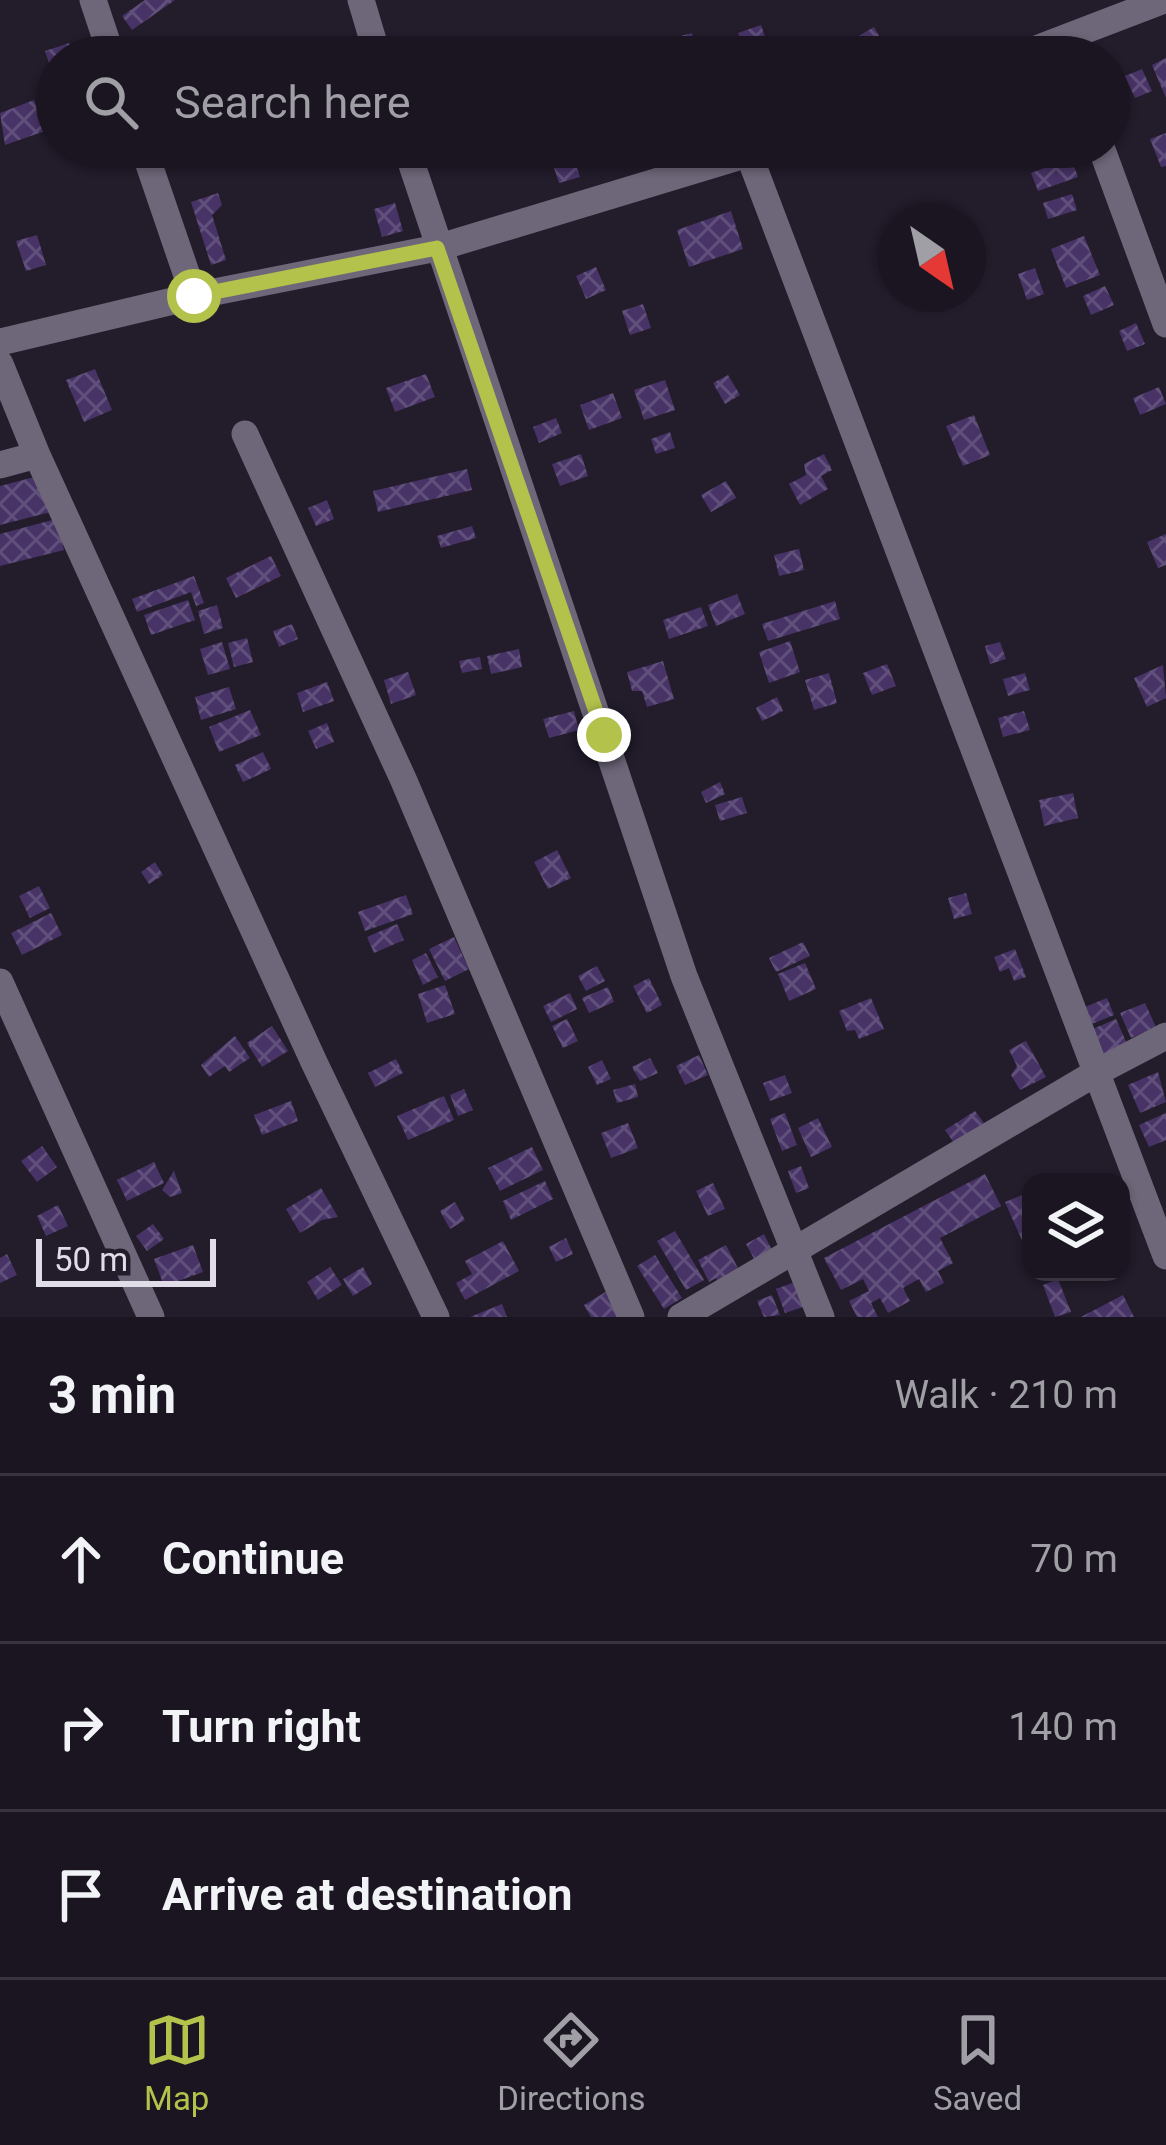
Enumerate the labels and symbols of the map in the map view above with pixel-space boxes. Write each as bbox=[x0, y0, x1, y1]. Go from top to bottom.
north arrow bbox=[878, 204, 986, 312]
route start bbox=[167, 269, 221, 323]
route end bbox=[577, 708, 631, 762]
scale bar bbox=[36, 1233, 216, 1286]

